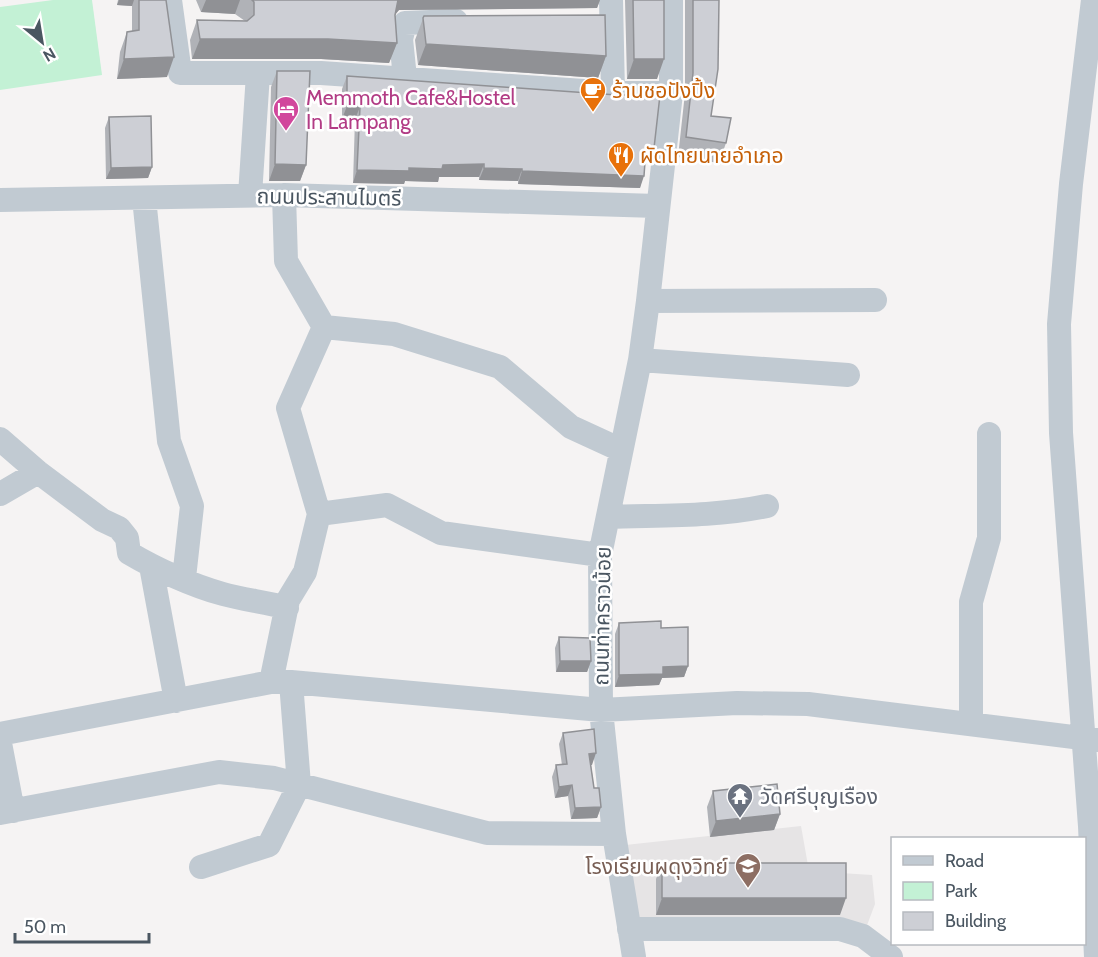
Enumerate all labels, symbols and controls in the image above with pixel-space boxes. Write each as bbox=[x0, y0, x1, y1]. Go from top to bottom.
north arrow bbox=[12, 12, 72, 72]
text: N bbox=[40, 44, 59, 66]
cafe icon: ร้านชอปังปิ้ง bbox=[578, 75, 608, 113]
place label: ร้านชอปังปิ้ง bbox=[612, 77, 715, 103]
place label: Memmoth Cafe&Hostel In Lampang bbox=[306, 85, 516, 134]
hotel icon: Memmoth Cafe&Hostel In Lampang bbox=[271, 94, 301, 132]
restaurant icon: ผัดไทยนายอำเภอ bbox=[606, 140, 636, 178]
place label: ผัดไทยนายอำเภอ bbox=[640, 143, 784, 168]
street label: ถนนประสานไมตรี bbox=[256, 183, 402, 211]
street label: ถนนท่าคราวน้อย bbox=[588, 546, 616, 686]
temple icon: วัดศรีบุญเรือง bbox=[725, 781, 755, 819]
place label: วัดศรีบุญเรือง bbox=[760, 784, 878, 810]
legend bbox=[891, 837, 1086, 945]
text: Road bbox=[945, 850, 984, 872]
school or university icon: โรงเรียนผดุงวิทย์ bbox=[733, 851, 763, 889]
place label: โรงเรียนผดุงวิทย์ bbox=[585, 854, 728, 880]
text: Park bbox=[945, 880, 978, 902]
scale bar bbox=[15, 906, 148, 944]
text: Building bbox=[945, 910, 1007, 932]
text: 50 m bbox=[24, 916, 66, 938]

